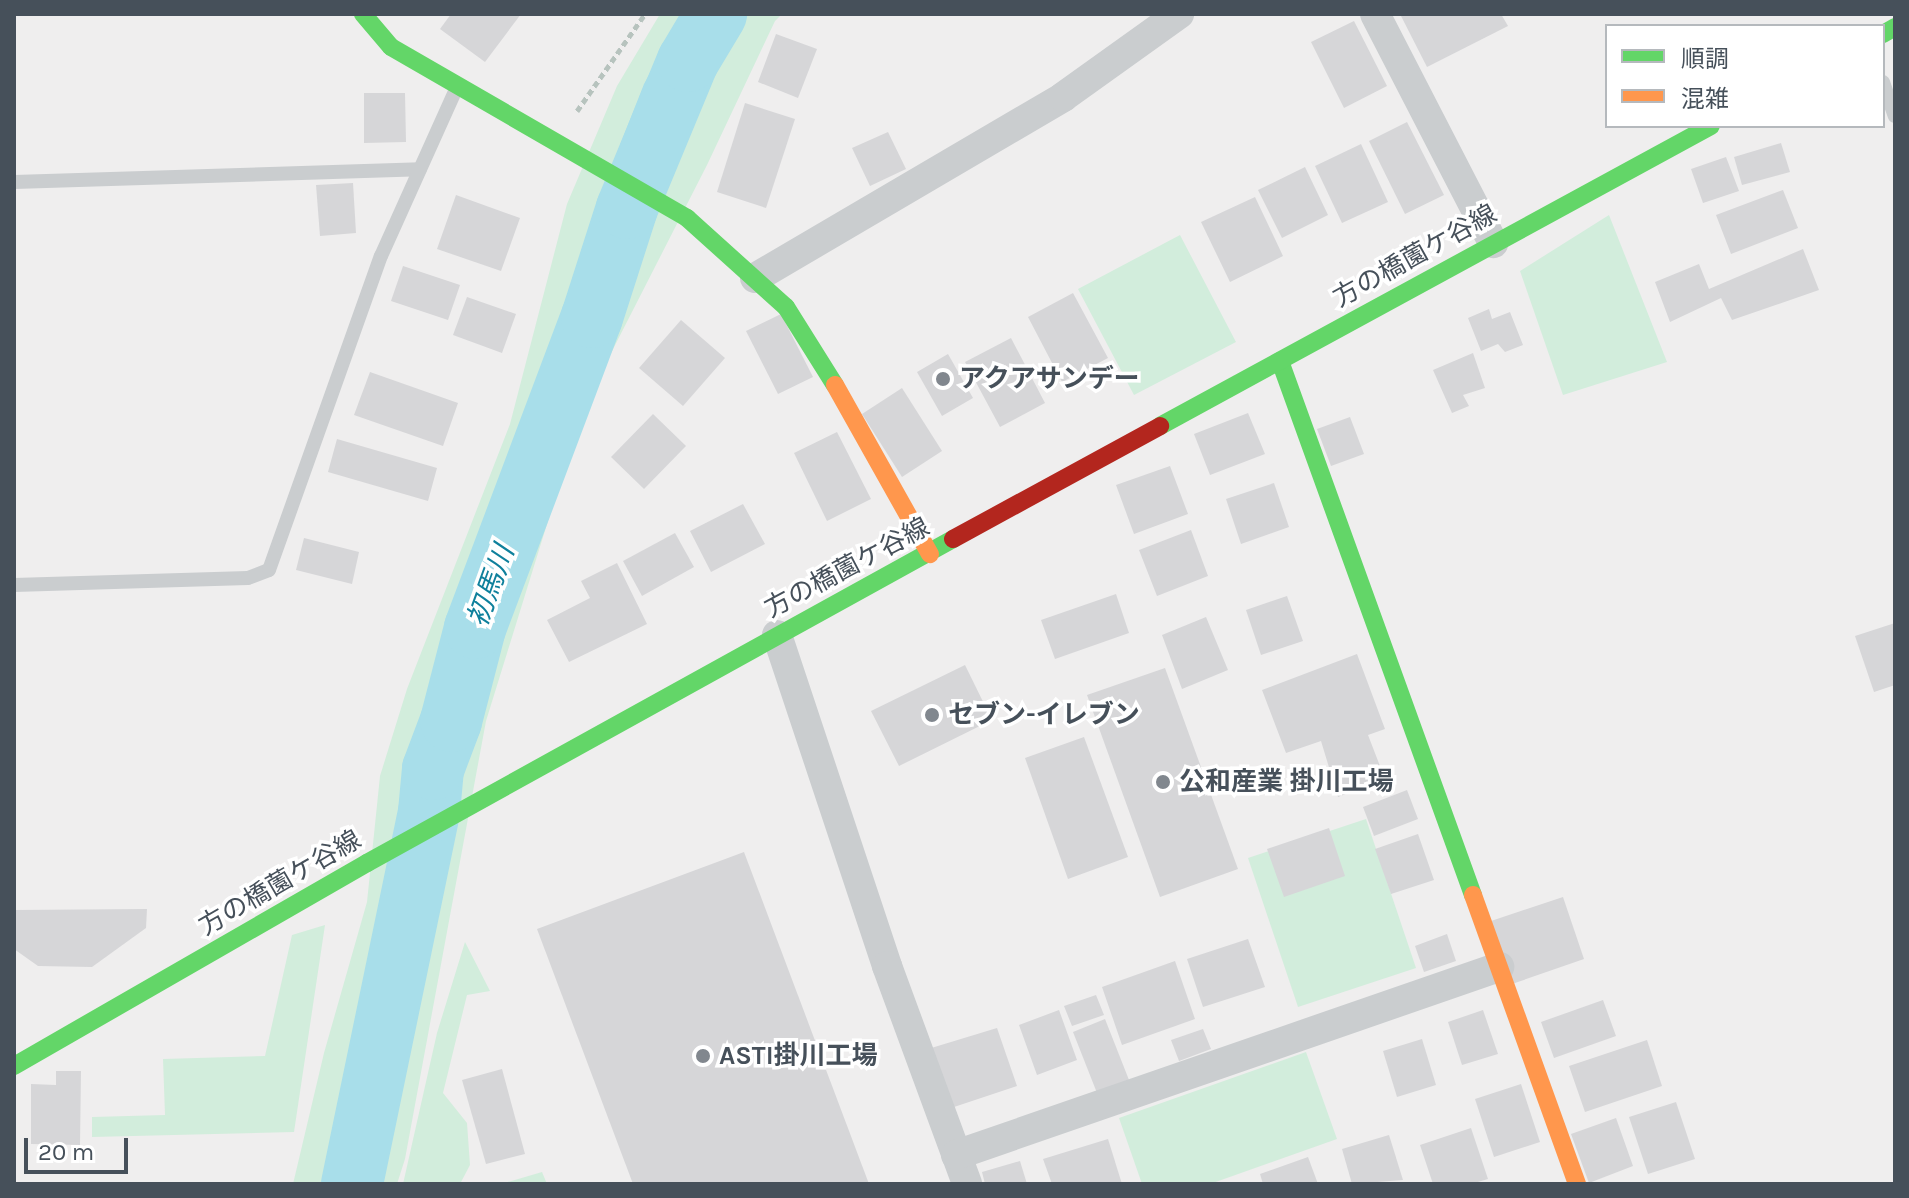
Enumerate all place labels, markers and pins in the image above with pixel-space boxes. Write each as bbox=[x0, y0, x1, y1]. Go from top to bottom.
place label: アクアサンデー bbox=[959, 363, 1141, 395]
marker: アクアサンデー bbox=[934, 370, 952, 388]
place label: セブン-イレブン bbox=[948, 699, 1140, 731]
marker: セブン-イレブン bbox=[923, 706, 941, 724]
place label: 公和産業 掛川工場 bbox=[1179, 766, 1394, 798]
marker: 公和産業 掛川工場 bbox=[1154, 773, 1172, 791]
place label: ASTI掛川工場 bbox=[719, 1040, 878, 1072]
marker: ASTI掛川工場 bbox=[694, 1047, 712, 1065]

